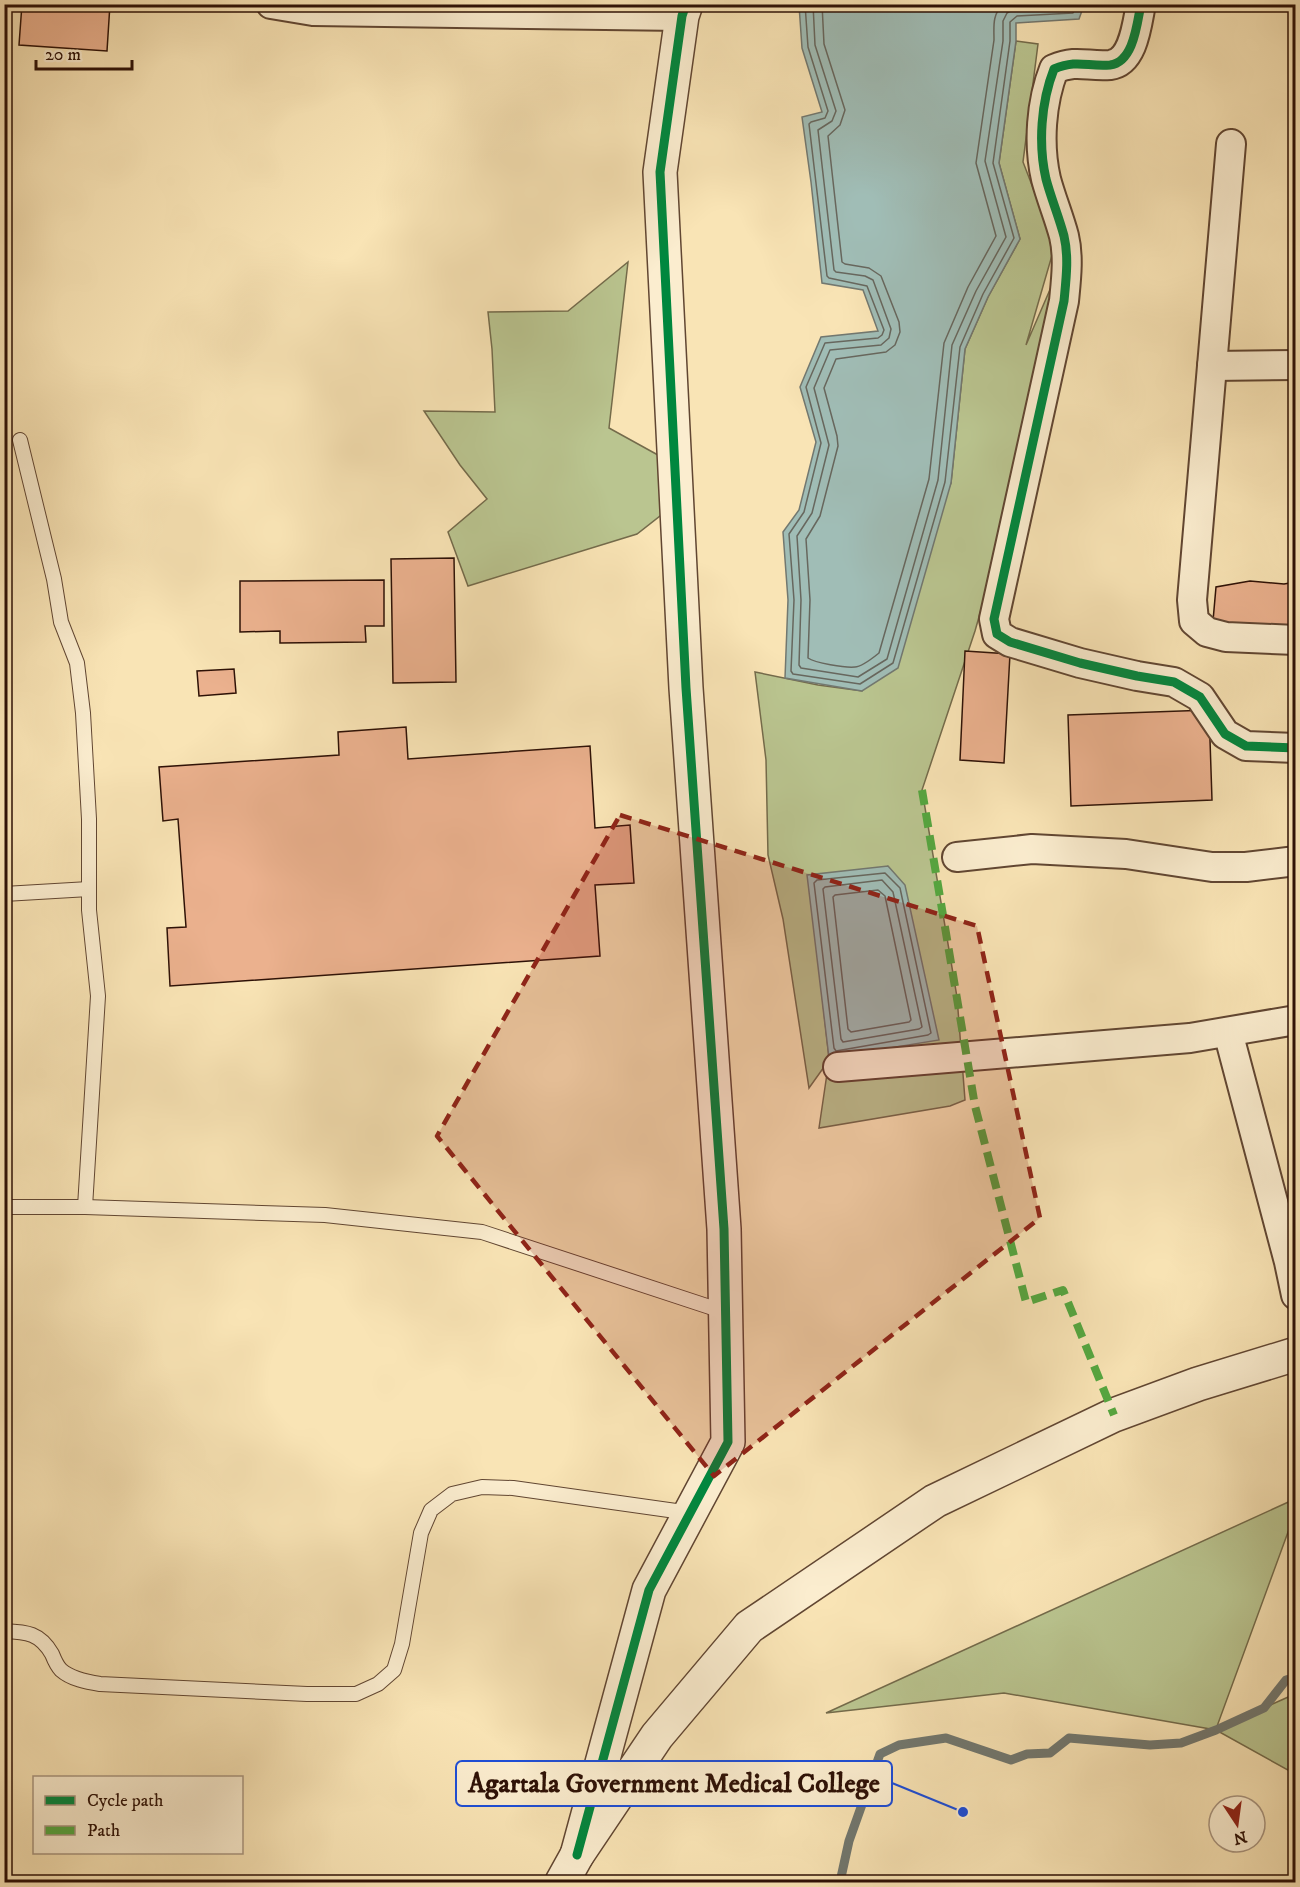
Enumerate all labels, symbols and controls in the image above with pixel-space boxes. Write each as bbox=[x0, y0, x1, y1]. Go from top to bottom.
scale bar bbox=[36, 33, 132, 71]
text: 20 m bbox=[45, 44, 81, 66]
callout: Agartala Government Medical College bbox=[456, 1761, 892, 1806]
text: Agartala Government Medical College bbox=[467, 1767, 880, 1801]
legend bbox=[33, 1776, 243, 1854]
text: Cycle path bbox=[87, 1790, 164, 1812]
north arrow bbox=[1207, 1794, 1267, 1854]
text: Path bbox=[87, 1820, 121, 1842]
text: N bbox=[1231, 1826, 1249, 1849]

